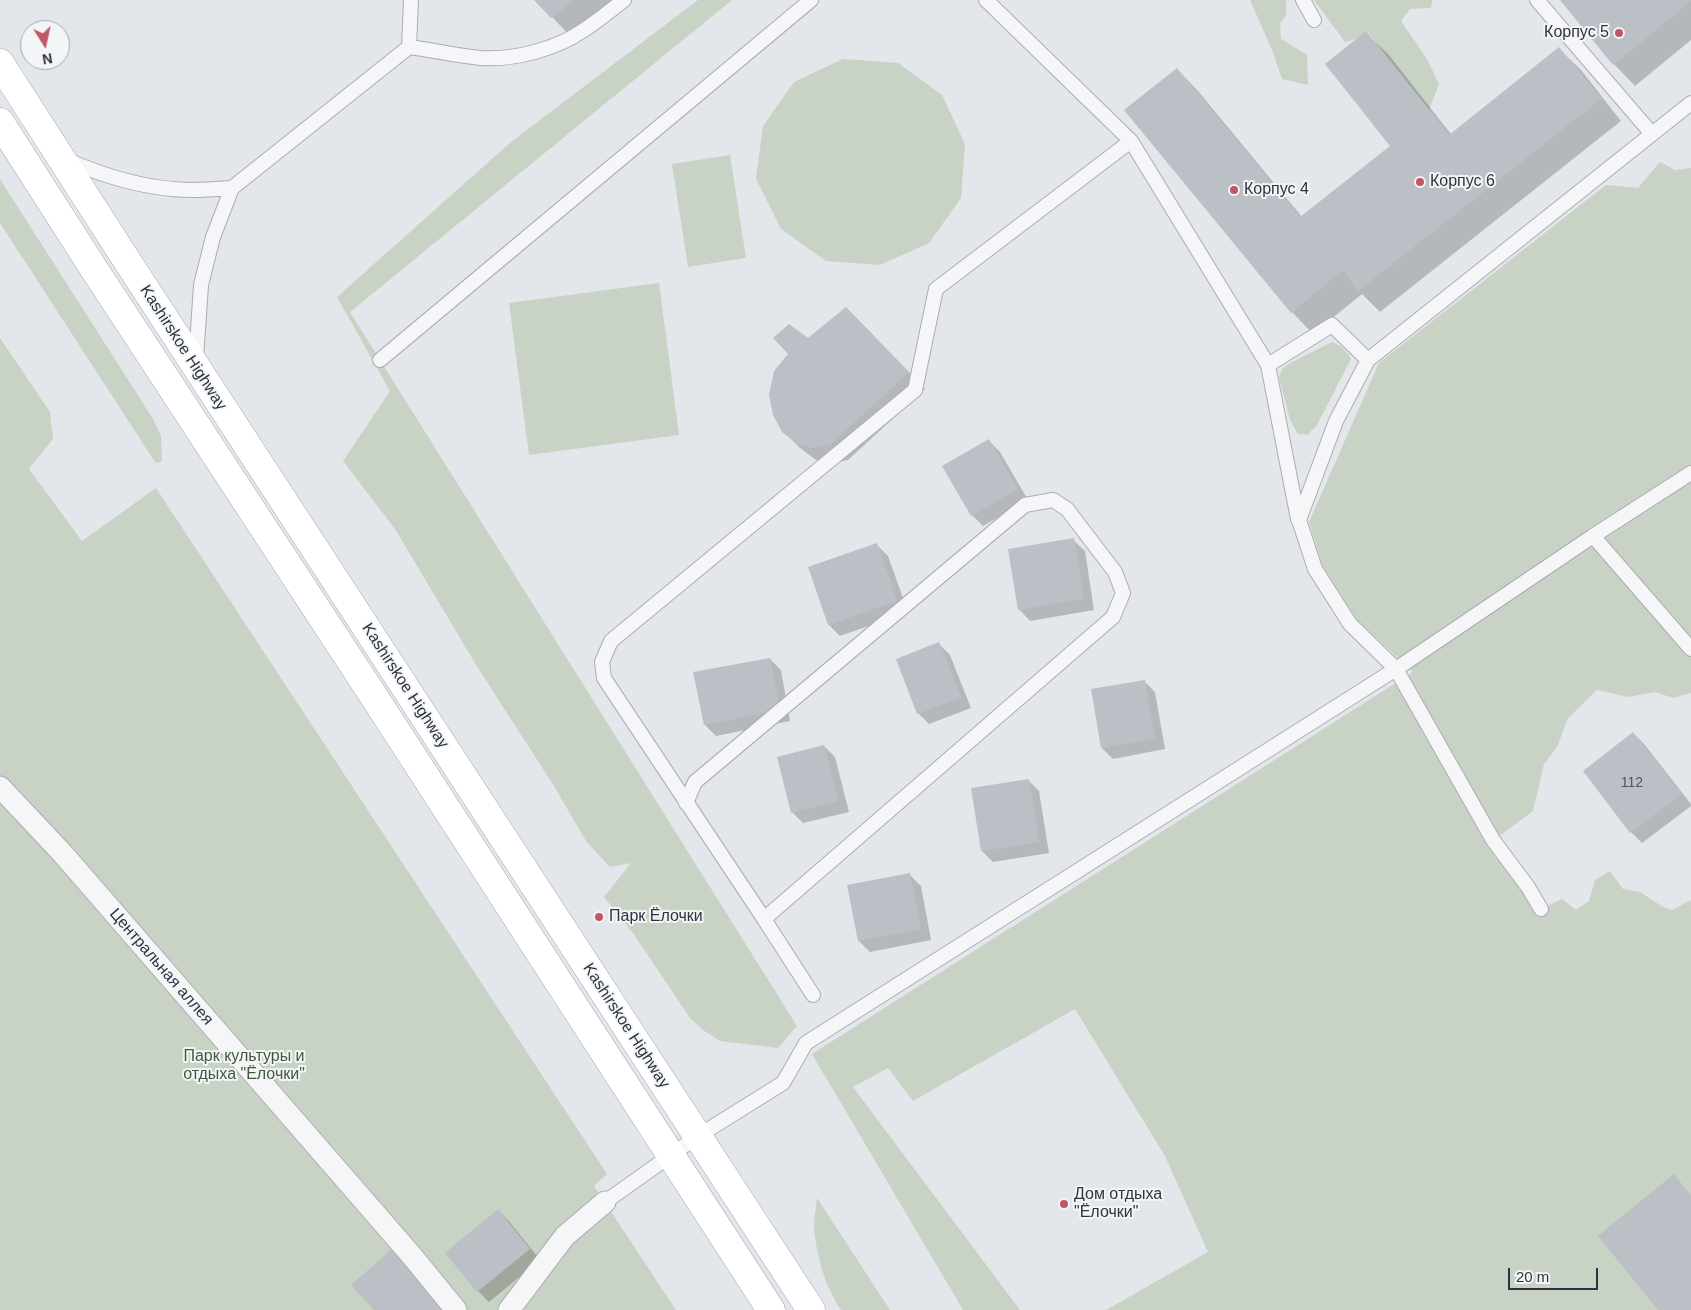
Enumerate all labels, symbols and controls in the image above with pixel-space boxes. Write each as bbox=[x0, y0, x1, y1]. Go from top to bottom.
north arrow bbox=[20, 20, 70, 70]
place label: Корпус 5 bbox=[1544, 23, 1609, 43]
marker: Корпус 5 bbox=[1613, 27, 1625, 39]
text: N bbox=[41, 50, 54, 68]
place label: Корпус 6 bbox=[1430, 172, 1495, 192]
marker: Корпус 6 bbox=[1414, 176, 1426, 188]
place label: Корпус 4 bbox=[1244, 180, 1309, 200]
marker: Корпус 4 bbox=[1228, 184, 1240, 196]
street label: Kashirskoe Highway bbox=[135, 282, 231, 414]
street label: Kashirskoe Highway bbox=[357, 620, 453, 752]
house number: 112 bbox=[1621, 775, 1643, 791]
street label: Центральная аллея bbox=[105, 905, 217, 1029]
place label: Парк Ёлочки bbox=[609, 907, 703, 927]
marker: Парк Ёлочки bbox=[593, 911, 605, 923]
street label: Kashirskoe Highway bbox=[578, 960, 674, 1092]
park label: Парк культуры и отдыха "Ёлочки" bbox=[183, 1047, 305, 1085]
place label: Дом отдыха "Ёлочки" bbox=[1074, 1185, 1162, 1223]
marker: Дом отдыха "Ёлочки" bbox=[1058, 1198, 1070, 1210]
scale bar bbox=[1511, 1258, 1601, 1290]
text: 20 m bbox=[1516, 1268, 1549, 1285]

